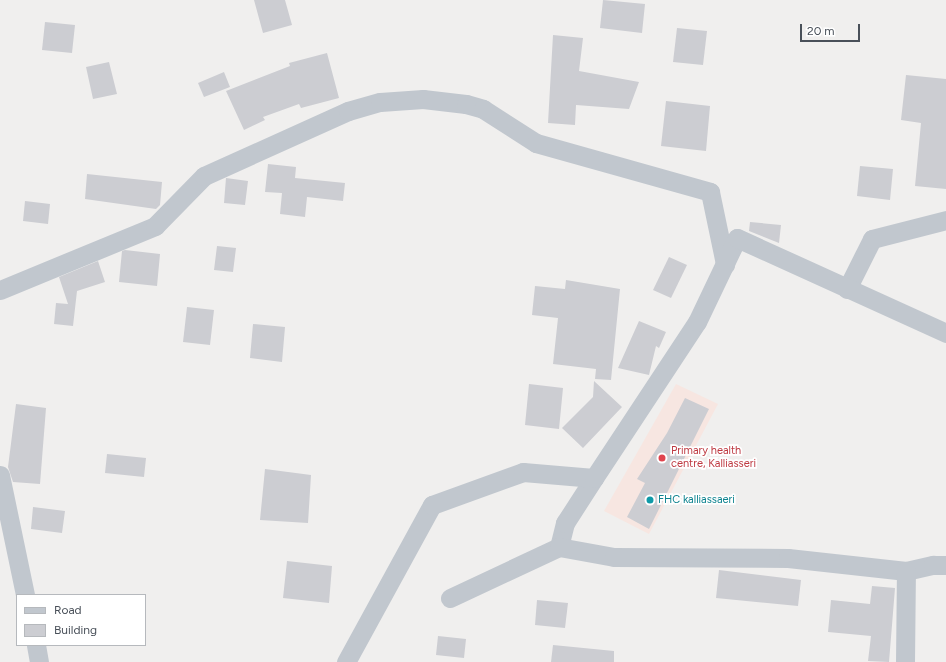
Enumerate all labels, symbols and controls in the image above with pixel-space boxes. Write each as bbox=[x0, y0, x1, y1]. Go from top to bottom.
scale bar bbox=[802, 16, 862, 42]
text: 20 m bbox=[807, 24, 835, 38]
place label: Primary health centre, Kalliasseri bbox=[671, 445, 756, 471]
marker: Primary health centre, Kalliasseri bbox=[656, 452, 668, 464]
place label: FHC kalliassaeri bbox=[658, 493, 735, 507]
marker: FHC kalliassaeri bbox=[645, 495, 655, 505]
legend bbox=[16, 594, 146, 646]
text: Road bbox=[54, 603, 82, 617]
text: Building bbox=[54, 623, 97, 637]

